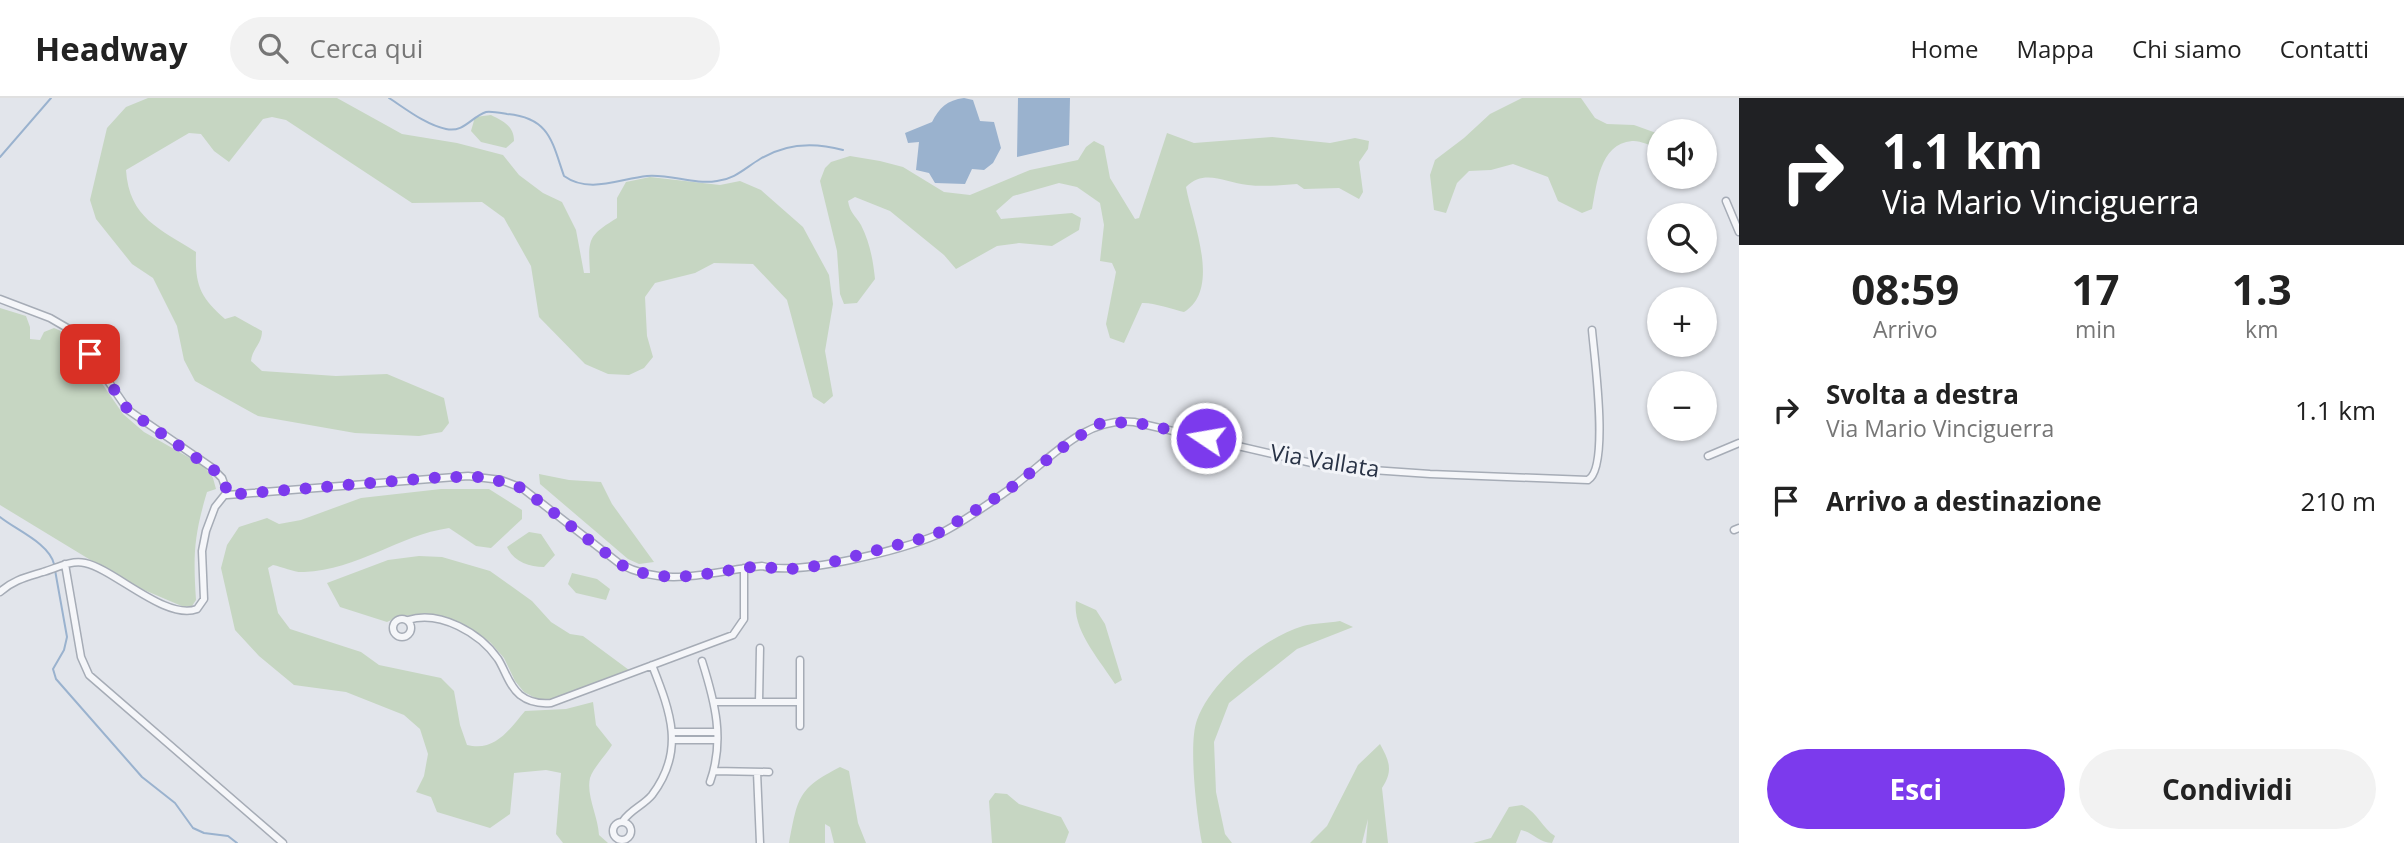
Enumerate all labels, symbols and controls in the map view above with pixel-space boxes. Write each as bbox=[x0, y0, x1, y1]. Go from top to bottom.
search box bbox=[230, 17, 720, 80]
text: Headway bbox=[35, 26, 188, 71]
icon: search bbox=[254, 29, 292, 67]
text: Cerca qui bbox=[310, 30, 423, 66]
text: Home bbox=[1911, 32, 1978, 65]
text: Mappa bbox=[2016, 32, 2094, 65]
text: Chi siamo bbox=[2132, 32, 2242, 65]
text: Contatti bbox=[2280, 32, 2369, 65]
text: 1.1 km bbox=[1882, 117, 2043, 183]
map controls bbox=[1647, 119, 1717, 441]
button: sound bbox=[1647, 119, 1717, 189]
icon: right bbox=[1767, 126, 1858, 217]
text: Via Mario Vinciguerra bbox=[1882, 180, 2200, 223]
button: search bbox=[1647, 203, 1717, 273]
text: 08:59 bbox=[1851, 260, 1959, 317]
text: 17 bbox=[2071, 260, 2120, 317]
text: 1.3 bbox=[2232, 260, 2292, 317]
button: + bbox=[1647, 287, 1717, 357]
text: Arrivo bbox=[1873, 313, 1937, 345]
text: min bbox=[2075, 313, 2116, 345]
text: km bbox=[2245, 313, 2278, 345]
pin bbox=[60, 324, 120, 384]
icon: arrive bbox=[71, 335, 109, 373]
button: − bbox=[1647, 371, 1717, 441]
text: Svolta a destra bbox=[1826, 376, 2019, 412]
icon: right bbox=[1767, 391, 1805, 429]
text: 1.1 km bbox=[2295, 392, 2376, 428]
position arrow bbox=[1169, 401, 1243, 475]
text: Via Mario Vinciguerra bbox=[1826, 412, 2054, 444]
street label: Via Vallata bbox=[1268, 436, 1382, 484]
icon: arrive bbox=[1767, 482, 1805, 520]
text: Arrivo a destinazione bbox=[1826, 483, 2102, 519]
text: 210 m bbox=[2301, 483, 2376, 519]
button: Esci bbox=[1767, 749, 2065, 829]
button: Condividi bbox=[2079, 749, 2376, 829]

